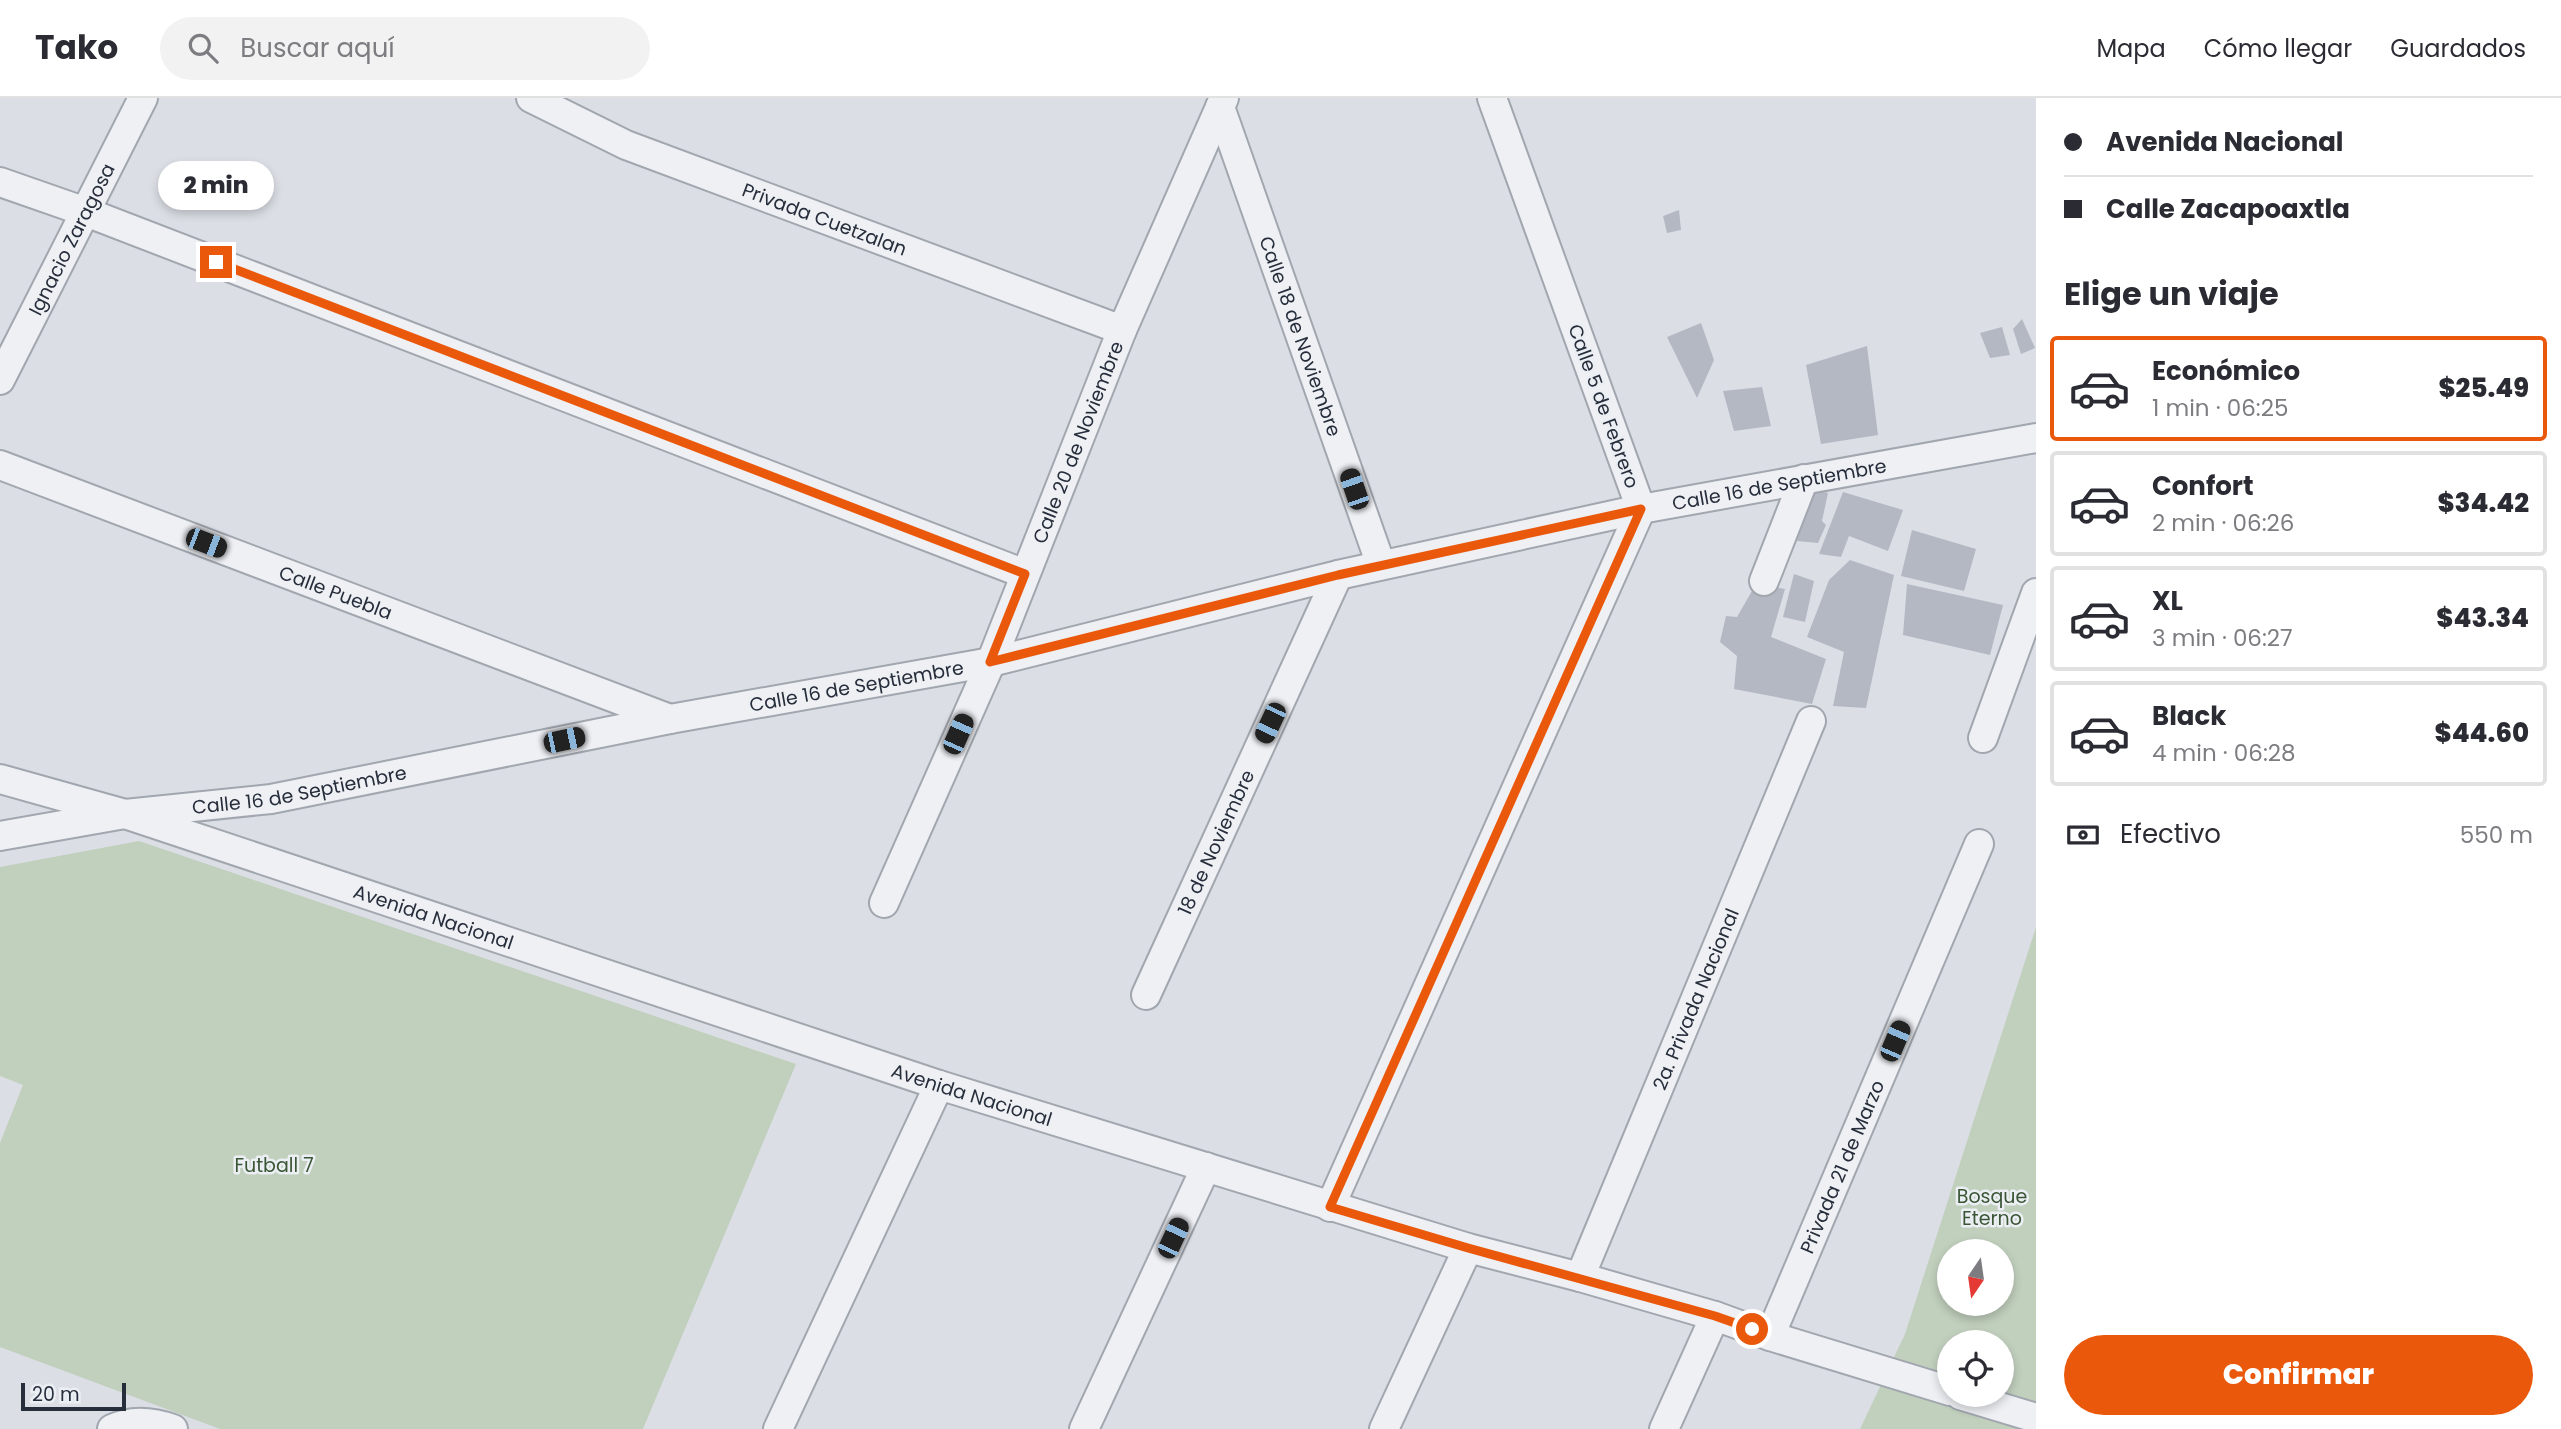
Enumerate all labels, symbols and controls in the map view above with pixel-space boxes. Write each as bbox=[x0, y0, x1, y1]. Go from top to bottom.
search box bbox=[160, 17, 650, 80]
text: Tako bbox=[35, 24, 118, 71]
icon: search bbox=[184, 29, 222, 67]
text: Buscar aquí bbox=[240, 30, 395, 66]
text: Mapa bbox=[2096, 32, 2166, 65]
text: Cómo llegar bbox=[2204, 32, 2352, 65]
text: Guardados bbox=[2390, 32, 2526, 65]
text: Avenida Nacional bbox=[2106, 124, 2343, 160]
street label: Ignacio Zaragosa bbox=[22, 159, 122, 320]
callout: 2 min bbox=[158, 160, 274, 209]
text: 2 min bbox=[184, 169, 248, 201]
street label: Privada Cuetzalan bbox=[738, 177, 911, 263]
text: Calle Zacapoaxtla bbox=[2106, 191, 2350, 227]
street label: Calle 18 de Noviembre bbox=[1252, 233, 1348, 440]
route end bbox=[200, 246, 232, 278]
text: Elige un viaje bbox=[2064, 271, 2279, 316]
street label: Calle 5 de Febrero bbox=[1561, 320, 1646, 492]
street label: Calle 20 de Noviembre bbox=[1026, 337, 1130, 548]
text: Económico bbox=[2152, 353, 2300, 389]
icon: car bbox=[2068, 357, 2131, 420]
text: $25.49 bbox=[2438, 370, 2529, 406]
text: 1 min · 06:25 bbox=[2152, 392, 2288, 424]
street label: Calle 16 de Septiembre bbox=[1670, 452, 1889, 517]
car bbox=[1338, 466, 1371, 512]
text: Confort bbox=[2152, 468, 2254, 504]
icon: car bbox=[2068, 472, 2131, 535]
text: $34.42 bbox=[2437, 485, 2529, 521]
text: 2 min · 06:26 bbox=[2152, 507, 2294, 539]
car bbox=[183, 526, 230, 560]
street label: Calle Puebla bbox=[275, 559, 396, 626]
text: XL bbox=[2152, 583, 2183, 619]
icon: car bbox=[2068, 587, 2131, 650]
text: $43.34 bbox=[2436, 600, 2529, 636]
text: 3 min · 06:27 bbox=[2152, 622, 2293, 654]
street label: Calle 16 de Septiembre bbox=[747, 654, 966, 719]
text: Black bbox=[2152, 698, 2226, 734]
car bbox=[1252, 700, 1289, 746]
icon: car bbox=[2068, 702, 2131, 765]
car bbox=[940, 711, 977, 757]
text: $44.60 bbox=[2434, 715, 2529, 751]
car bbox=[542, 725, 587, 755]
text: 4 min · 06:28 bbox=[2152, 737, 2296, 769]
street label: Calle 16 de Septiembre bbox=[191, 759, 409, 821]
street label: 18 de Noviembre bbox=[1171, 765, 1261, 919]
icon: cash bbox=[2064, 816, 2102, 854]
text: Efectivo bbox=[2120, 816, 2221, 852]
text: 550 m bbox=[2460, 819, 2533, 851]
street label: Avenida Nacional bbox=[350, 878, 517, 956]
street label: 2a. Privada Nacional bbox=[1646, 904, 1746, 1094]
car bbox=[1878, 1018, 1913, 1064]
street label: Avenida Nacional bbox=[888, 1057, 1055, 1133]
street label: Privada 21 de Marzo bbox=[1794, 1076, 1891, 1258]
park label: Futball 7 bbox=[234, 1152, 314, 1179]
park label: Bosque Eterno bbox=[1957, 1183, 2027, 1232]
car bbox=[1155, 1215, 1192, 1261]
north arrow bbox=[1937, 1239, 2014, 1316]
map controls bbox=[1937, 1239, 2014, 1407]
route start bbox=[1736, 1313, 1768, 1345]
button: locate bbox=[1937, 1330, 2014, 1407]
button: Confirmar bbox=[2064, 1335, 2533, 1415]
scale bar bbox=[21, 1380, 126, 1412]
text: 20 m bbox=[32, 1381, 80, 1408]

